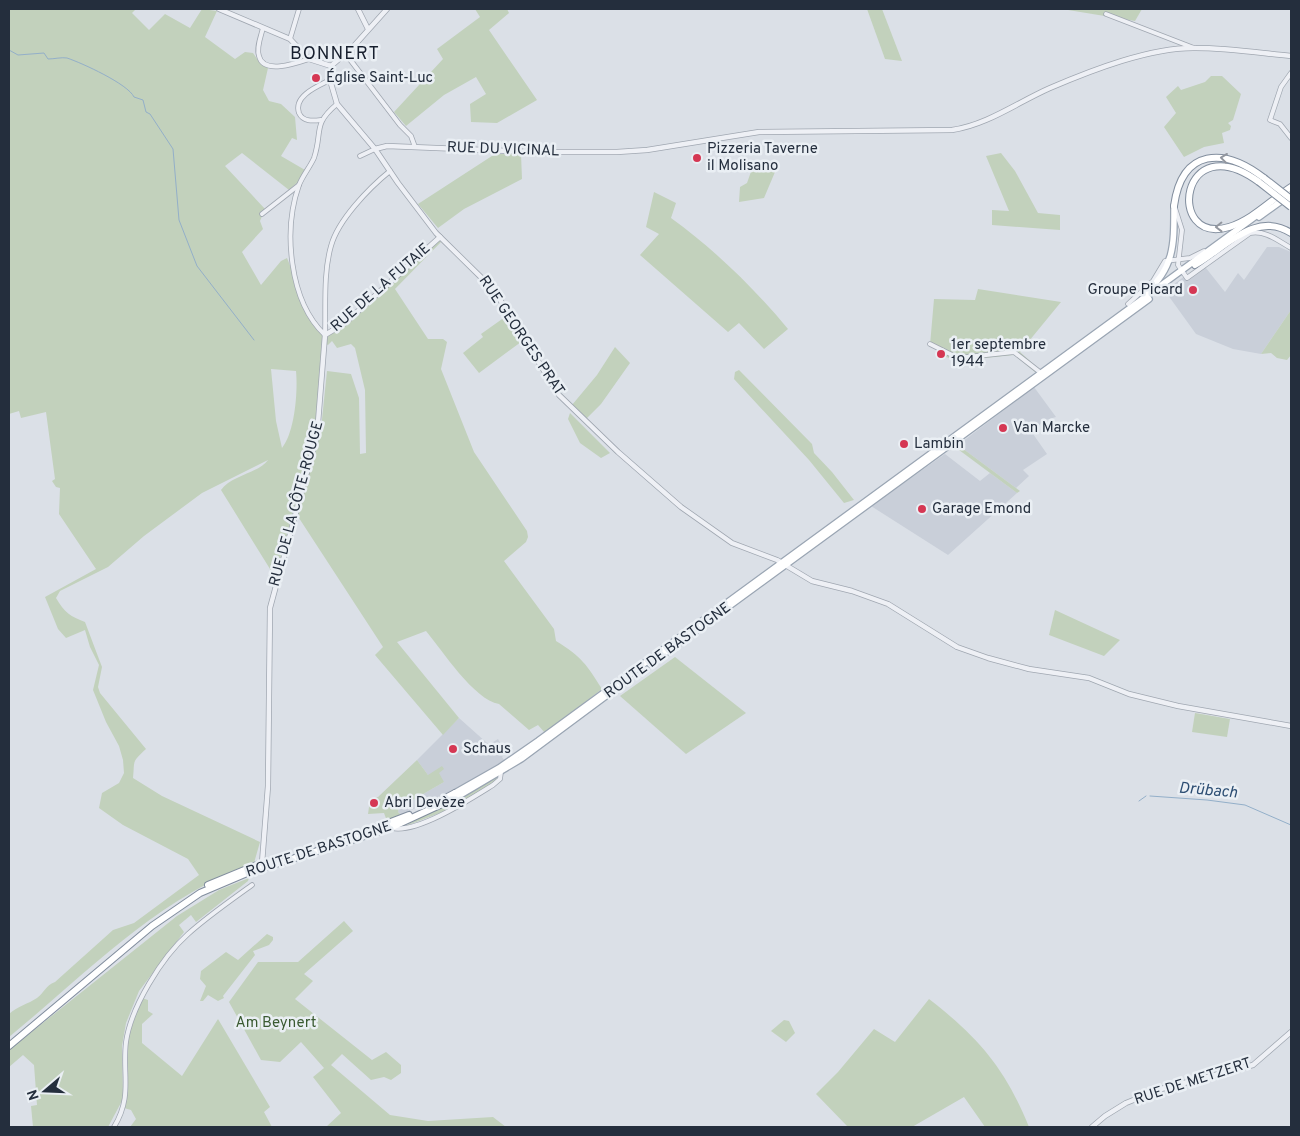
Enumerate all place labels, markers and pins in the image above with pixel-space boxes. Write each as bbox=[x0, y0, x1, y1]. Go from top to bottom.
place label: Église Saint-Luc bbox=[326, 68, 433, 88]
marker: Église Saint-Luc bbox=[310, 72, 322, 84]
place label: Pizzeria Taverne il Molisano bbox=[707, 140, 818, 176]
marker: Pizzeria Taverne il Molisano bbox=[691, 152, 703, 164]
place label: Groupe Picard bbox=[1087, 281, 1183, 300]
marker: Groupe Picard bbox=[1187, 284, 1199, 296]
place label: 1er septembre 1944 bbox=[951, 336, 1046, 372]
marker: 1er septembre 1944 bbox=[935, 348, 947, 360]
place label: Van Marcke bbox=[1013, 419, 1090, 438]
marker: Van Marcke bbox=[997, 422, 1009, 434]
place label: Lambin bbox=[914, 435, 964, 454]
marker: Lambin bbox=[898, 438, 910, 450]
place label: Garage Emond bbox=[932, 500, 1031, 519]
marker: Garage Emond bbox=[916, 503, 928, 515]
place label: Schaus bbox=[463, 740, 511, 759]
marker: Schaus bbox=[447, 743, 459, 755]
place label: Abri Devèze bbox=[384, 794, 465, 813]
marker: Abri Devèze bbox=[368, 797, 380, 809]

